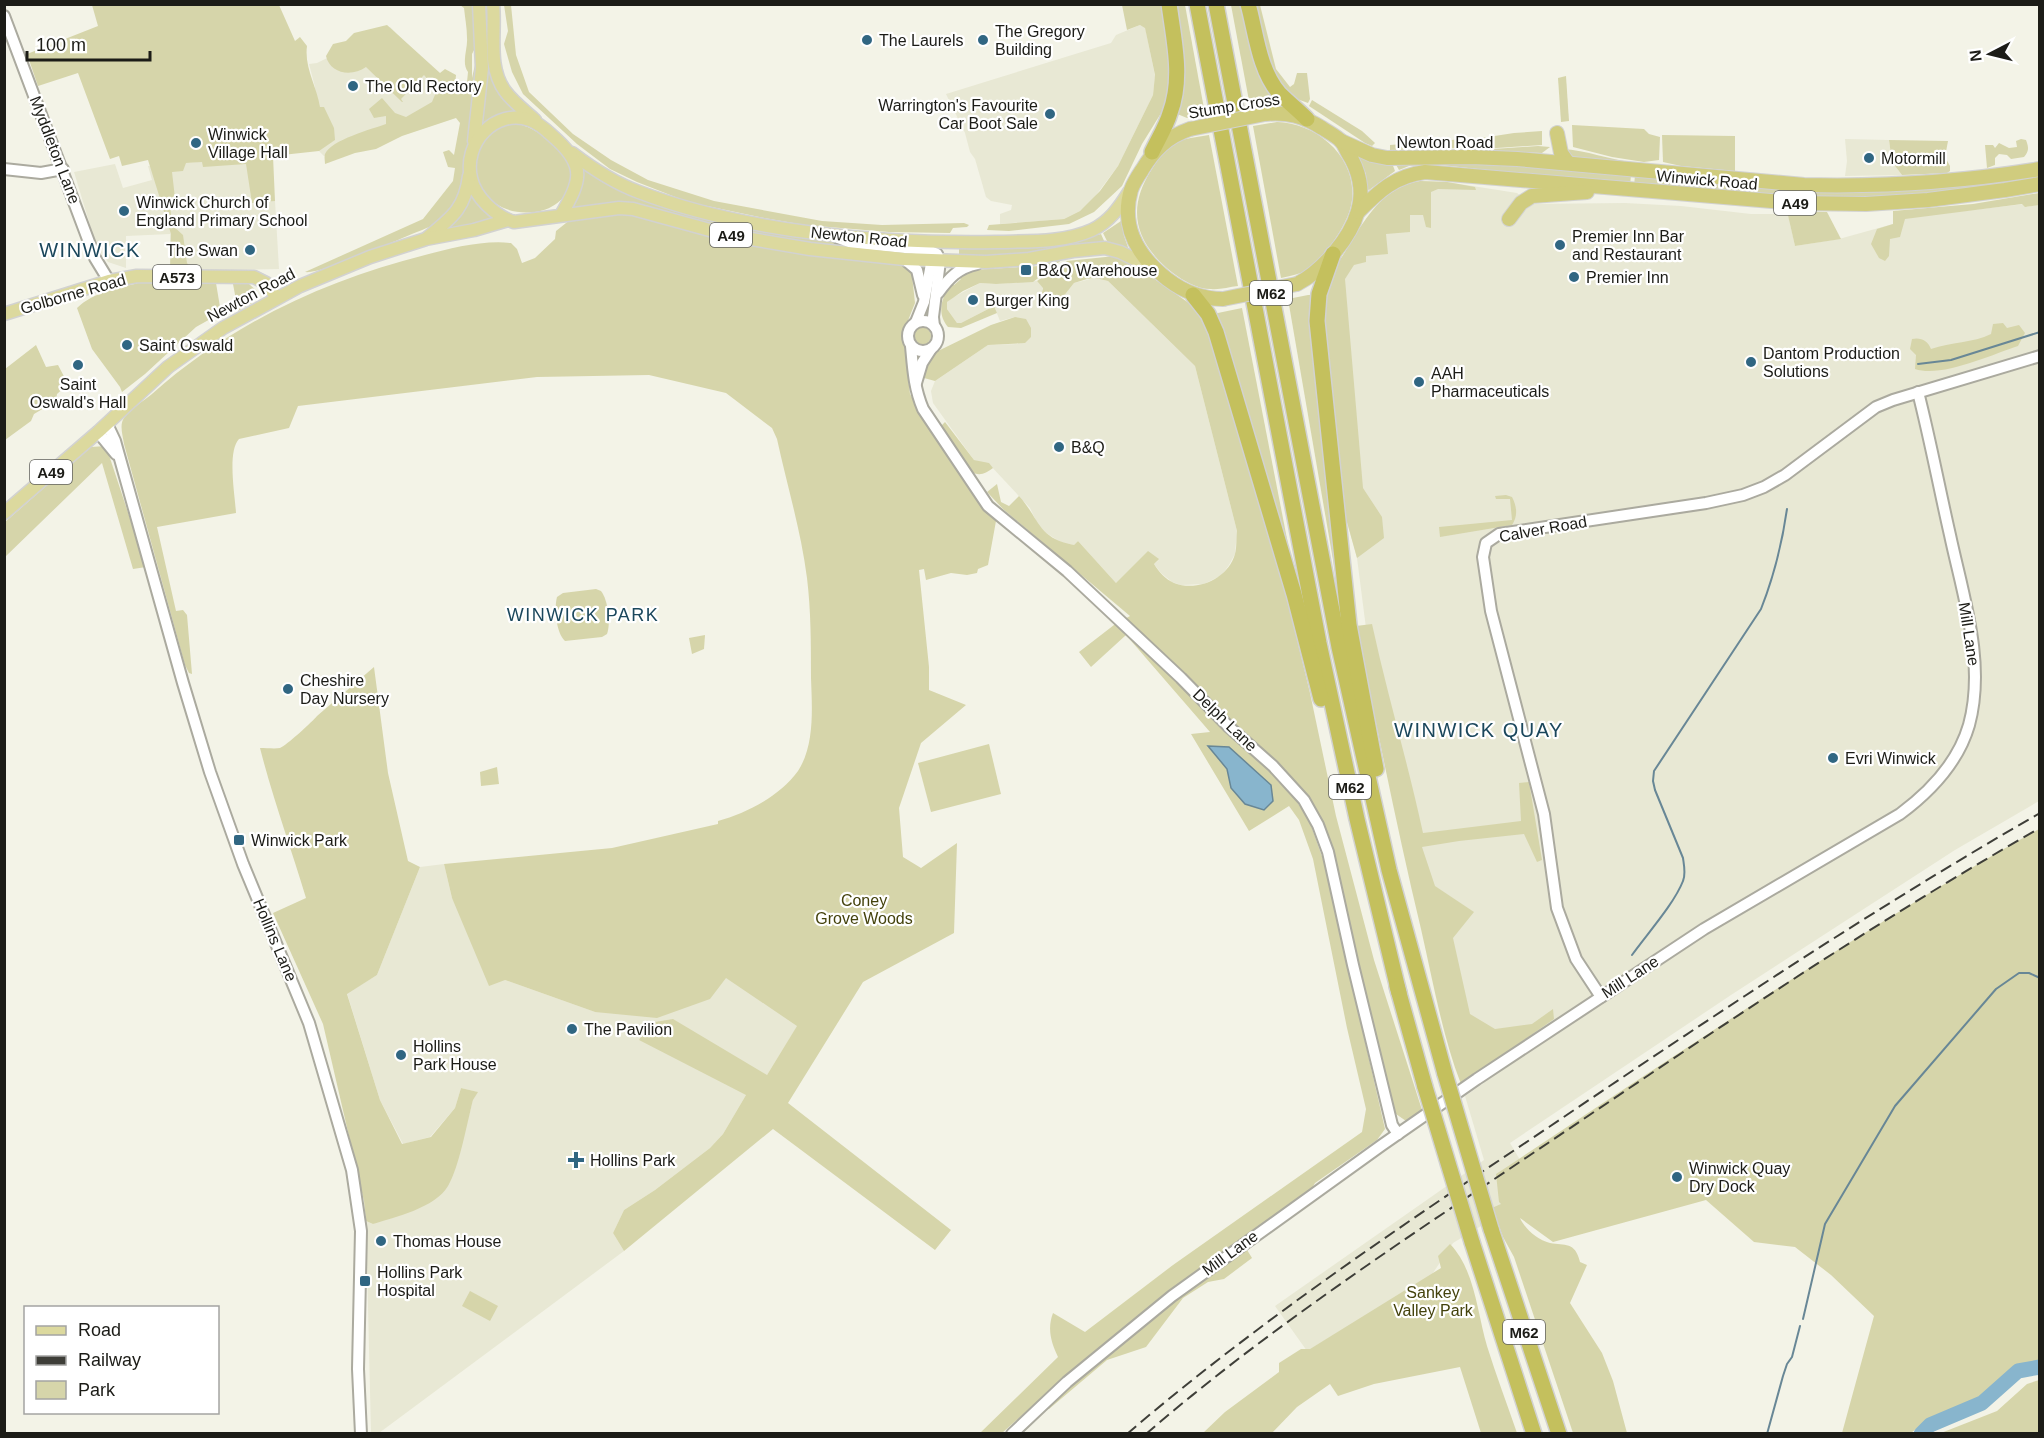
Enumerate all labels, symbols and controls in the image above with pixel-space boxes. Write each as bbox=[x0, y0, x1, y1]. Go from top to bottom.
place label: The Gregory Building bbox=[995, 23, 1085, 58]
scale bar bbox=[27, 24, 150, 62]
north arrow bbox=[1960, 24, 2020, 84]
place label: The Laurels bbox=[879, 32, 964, 49]
marker: The Laurels bbox=[860, 33, 874, 47]
marker: The Gregory Building bbox=[976, 33, 990, 47]
text: 100 m bbox=[36, 35, 86, 55]
text: N bbox=[1966, 49, 1985, 63]
place label: The Old Rectory bbox=[365, 78, 481, 95]
marker: The Old Rectory bbox=[346, 79, 360, 93]
street label: Stump Cross bbox=[1187, 90, 1281, 122]
street label: Myddleton Lane bbox=[27, 94, 83, 206]
place label: Warrington's Favourite Car Boot Sale bbox=[878, 97, 1038, 132]
marker: Warrington's Favourite Car Boot Sale bbox=[1043, 107, 1057, 121]
place label: Winwick Village Hall bbox=[208, 126, 288, 161]
street label: Newton Road bbox=[1397, 134, 1493, 151]
marker: Winwick Village Hall bbox=[189, 136, 203, 150]
place label: Motormill bbox=[1881, 150, 1946, 167]
marker: Motormill bbox=[1862, 151, 1876, 165]
street label: Winwick Road bbox=[1656, 167, 1758, 193]
road number: A49 bbox=[1774, 191, 1816, 215]
place label: Winwick Church of England Primary School bbox=[136, 194, 308, 229]
marker: Winwick Church of England Primary School bbox=[117, 204, 131, 218]
road number: A49 bbox=[710, 223, 752, 247]
street label: Newton Road bbox=[810, 223, 908, 251]
place label: Premier Inn Bar and Restaurant bbox=[1572, 228, 1685, 263]
marker: Premier Inn Bar and Restaurant bbox=[1553, 238, 1567, 252]
district label: WINWICK bbox=[39, 239, 141, 261]
place label: The Swan bbox=[166, 242, 238, 259]
marker: The Swan bbox=[243, 243, 257, 257]
place label: B&Q Warehouse bbox=[1038, 262, 1158, 279]
marker: B&Q Warehouse bbox=[1019, 263, 1033, 277]
road number: A573 bbox=[153, 265, 201, 289]
street label: Newton Road bbox=[204, 265, 298, 325]
place label: Premier Inn bbox=[1586, 269, 1669, 286]
marker: Premier Inn bbox=[1567, 270, 1581, 284]
street label: Golborne Road bbox=[19, 271, 127, 317]
road number: M62 bbox=[1250, 281, 1292, 305]
place label: Burger King bbox=[985, 292, 1070, 309]
marker: Burger King bbox=[966, 293, 980, 307]
place label: Saint Oswald bbox=[139, 337, 233, 354]
marker: Saint Oswald bbox=[120, 338, 134, 352]
place label: Dantom Production Solutions bbox=[1763, 345, 1900, 380]
marker: Dantom Production Solutions bbox=[1744, 355, 1758, 369]
marker: Saint Oswald's Hall bbox=[71, 358, 85, 372]
place label: AAH Pharmaceuticals bbox=[1431, 365, 1549, 400]
marker: AAH Pharmaceuticals bbox=[1412, 375, 1426, 389]
place label: Saint Oswald's Hall bbox=[30, 376, 126, 411]
place label: B&Q bbox=[1071, 439, 1105, 456]
marker: B&Q bbox=[1052, 440, 1066, 454]
road number: A49 bbox=[30, 460, 72, 484]
street label: Calver Road bbox=[1498, 513, 1588, 545]
street label: Mill Lane bbox=[1956, 601, 1982, 667]
district label: WINWICK PARK bbox=[507, 605, 659, 625]
place label: Cheshire Day Nursery bbox=[300, 672, 389, 707]
marker: Cheshire Day Nursery bbox=[281, 682, 295, 696]
street label: Delph Lane bbox=[1190, 685, 1260, 755]
district label: WINWICK QUAY bbox=[1394, 719, 1564, 741]
place label: Evri Winwick bbox=[1845, 750, 1937, 767]
marker: Evri Winwick bbox=[1826, 751, 1840, 765]
road number: M62 bbox=[1329, 775, 1371, 799]
place label: Winwick Park bbox=[251, 832, 348, 849]
marker: Winwick Park bbox=[232, 833, 246, 847]
park label: Coney Grove Woods bbox=[815, 892, 913, 927]
street label: Hollins Lane bbox=[250, 896, 300, 984]
street label: Mill Lane bbox=[1599, 952, 1662, 1002]
place label: The Pavilion bbox=[584, 1021, 672, 1038]
marker: The Pavilion bbox=[565, 1022, 579, 1036]
place label: Hollins Park House bbox=[413, 1038, 497, 1073]
marker: Hollins Park House bbox=[394, 1048, 408, 1062]
marker: Hollins Park bbox=[567, 1151, 585, 1169]
place label: Hollins Park bbox=[590, 1152, 676, 1169]
place label: Winwick Quay Dry Dock bbox=[1689, 1160, 1790, 1195]
marker: Winwick Quay Dry Dock bbox=[1670, 1170, 1684, 1184]
street label: Mill Lane bbox=[1199, 1227, 1261, 1279]
place label: Thomas House bbox=[393, 1233, 502, 1250]
marker: Thomas House bbox=[374, 1234, 388, 1248]
place label: Hollins Park Hospital bbox=[377, 1264, 463, 1299]
marker: Hollins Park Hospital bbox=[358, 1274, 372, 1288]
park label: Sankey Valley Park bbox=[1393, 1284, 1474, 1319]
legend bbox=[24, 1306, 219, 1414]
text: Road bbox=[78, 1320, 121, 1340]
road number: M62 bbox=[1503, 1320, 1545, 1344]
text: Railway bbox=[78, 1350, 141, 1370]
text: Park bbox=[78, 1380, 116, 1400]

